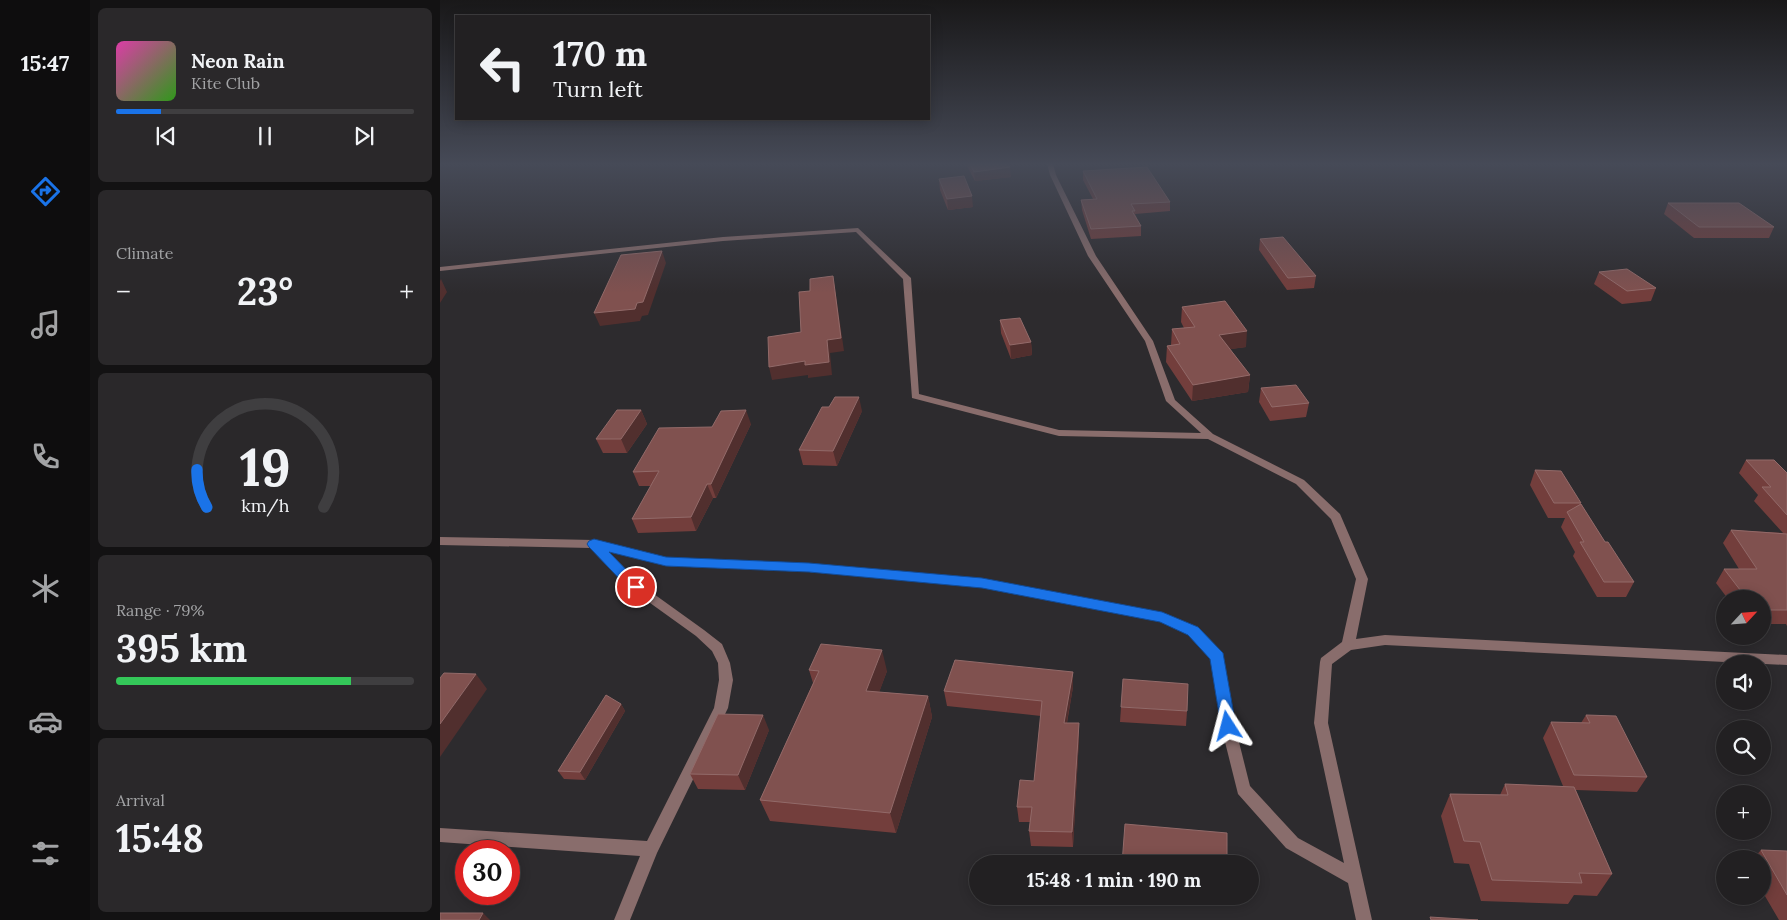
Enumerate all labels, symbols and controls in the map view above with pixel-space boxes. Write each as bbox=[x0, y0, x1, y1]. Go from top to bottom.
text: 170 m bbox=[553, 31, 647, 76]
icon: left bbox=[470, 35, 535, 100]
text: 15:47 bbox=[21, 49, 69, 77]
text: Neon Rain bbox=[191, 49, 285, 73]
text: Kite Club bbox=[191, 73, 260, 93]
text: Turn left bbox=[553, 75, 643, 103]
icon: previous bbox=[152, 122, 180, 150]
icon: pause bbox=[251, 122, 279, 150]
icon: next bbox=[350, 122, 378, 150]
icon: directions bbox=[28, 174, 63, 209]
text: Climate bbox=[116, 243, 173, 263]
text: 23° bbox=[237, 267, 293, 315]
text: − bbox=[116, 274, 131, 310]
text: + bbox=[399, 274, 414, 310]
icon: music bbox=[28, 307, 63, 342]
text: 19 bbox=[239, 434, 291, 500]
icon: phone bbox=[28, 439, 63, 474]
text: km/h bbox=[241, 494, 289, 517]
pin bbox=[615, 566, 657, 608]
icon: climate bbox=[28, 571, 63, 606]
icon: arrive bbox=[622, 573, 650, 601]
north arrow bbox=[1716, 590, 1771, 645]
map controls bbox=[1716, 590, 1771, 905]
text: Range · 79% bbox=[116, 600, 204, 620]
text: 395 km bbox=[116, 624, 247, 672]
button: sound bbox=[1716, 655, 1771, 710]
position arrow bbox=[1201, 699, 1253, 751]
icon: car bbox=[28, 704, 63, 739]
button: search bbox=[1716, 720, 1771, 775]
button: + bbox=[1716, 785, 1771, 840]
text: Arrival bbox=[116, 790, 165, 810]
text: 15:48 bbox=[116, 814, 204, 862]
icon: filters bbox=[28, 836, 63, 871]
speed limit sign: 30 bbox=[455, 840, 520, 905]
button: − bbox=[1716, 850, 1771, 905]
text: 15:48 · 1 min · 190 m bbox=[1027, 868, 1201, 892]

